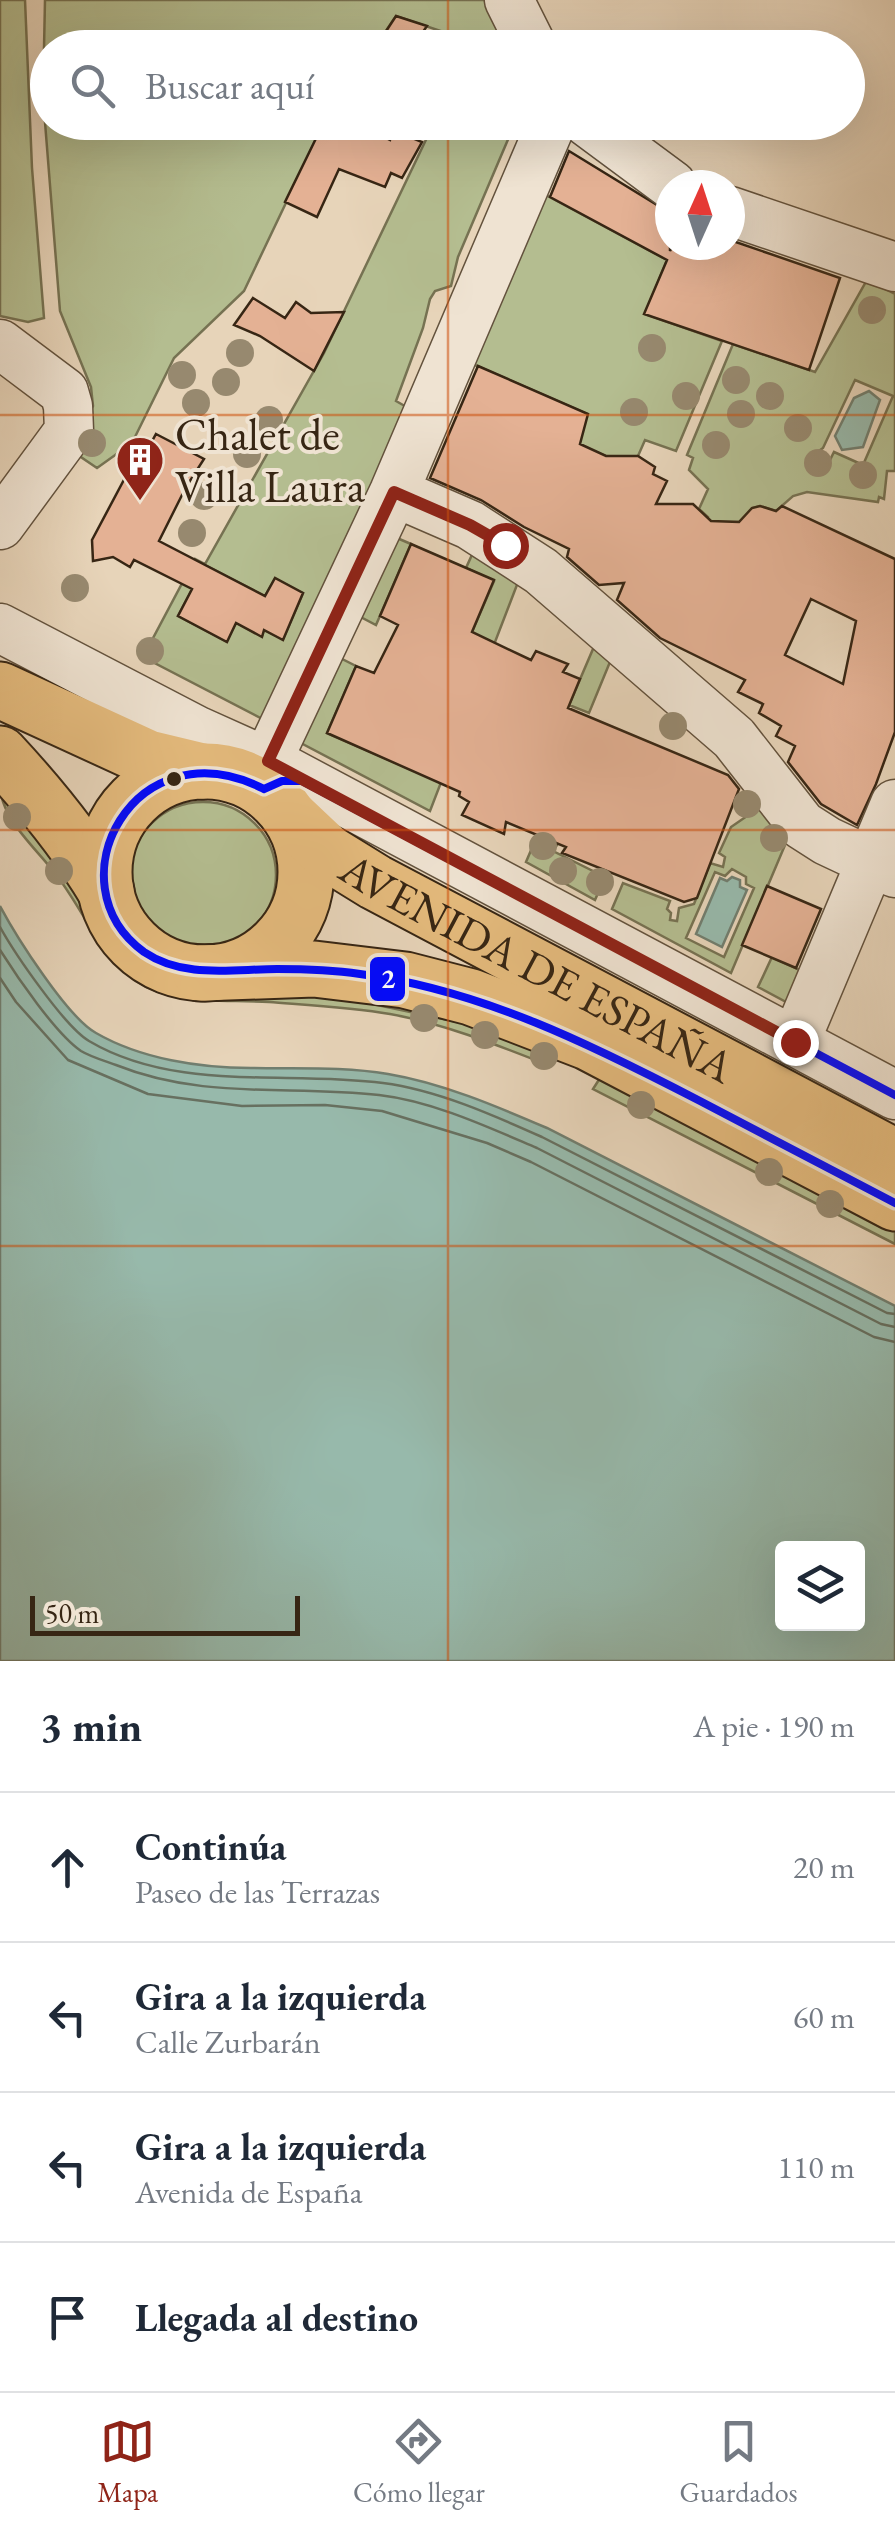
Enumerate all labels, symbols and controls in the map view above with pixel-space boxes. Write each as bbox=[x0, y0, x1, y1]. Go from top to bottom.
search box bbox=[30, 30, 865, 140]
icon: search bbox=[65, 58, 120, 113]
text: Buscar aquí bbox=[145, 61, 314, 110]
north arrow bbox=[655, 170, 745, 260]
place label: Chalet de Villa Laura bbox=[175, 405, 365, 515]
building icon: Chalet de Villa Laura bbox=[114, 434, 166, 502]
route start bbox=[483, 523, 529, 569]
unlabelled marker bbox=[164, 769, 184, 789]
street label: AVENIDA DE ESPAÑA bbox=[329, 838, 745, 1096]
line badge: 2 bbox=[368, 955, 407, 1003]
text: 2 bbox=[381, 960, 396, 996]
route end bbox=[773, 1020, 819, 1066]
map controls bbox=[775, 1541, 865, 1631]
button: layers bbox=[775, 1541, 865, 1631]
scale bar bbox=[30, 1591, 300, 1636]
text: 50 m bbox=[45, 1595, 99, 1631]
text: 3 min bbox=[40, 1699, 142, 1754]
text: A pie · 190 m bbox=[693, 1705, 855, 1747]
text: Continúa bbox=[135, 1822, 287, 1871]
icon: ahead bbox=[40, 1840, 95, 1895]
text: 20 m bbox=[793, 1846, 855, 1888]
text: Paseo de las Terrazas bbox=[135, 1871, 380, 1913]
text: Gira a la izquierda bbox=[135, 1972, 426, 2021]
icon: left bbox=[40, 1990, 95, 2045]
text: 60 m bbox=[793, 1996, 855, 2038]
text: Calle Zurbarán bbox=[135, 2021, 321, 2063]
text: Gira a la izquierda bbox=[135, 2122, 426, 2171]
icon: left bbox=[40, 2140, 95, 2195]
text: 110 m bbox=[778, 2146, 855, 2188]
text: Avenida de España bbox=[135, 2171, 363, 2213]
icon: arrive bbox=[40, 2290, 95, 2345]
text: Llegada al destino bbox=[135, 2293, 418, 2342]
tab: Mapa bbox=[97, 2414, 158, 2510]
tab: Cómo llegar bbox=[353, 2414, 485, 2510]
tab: Guardados bbox=[680, 2414, 798, 2510]

